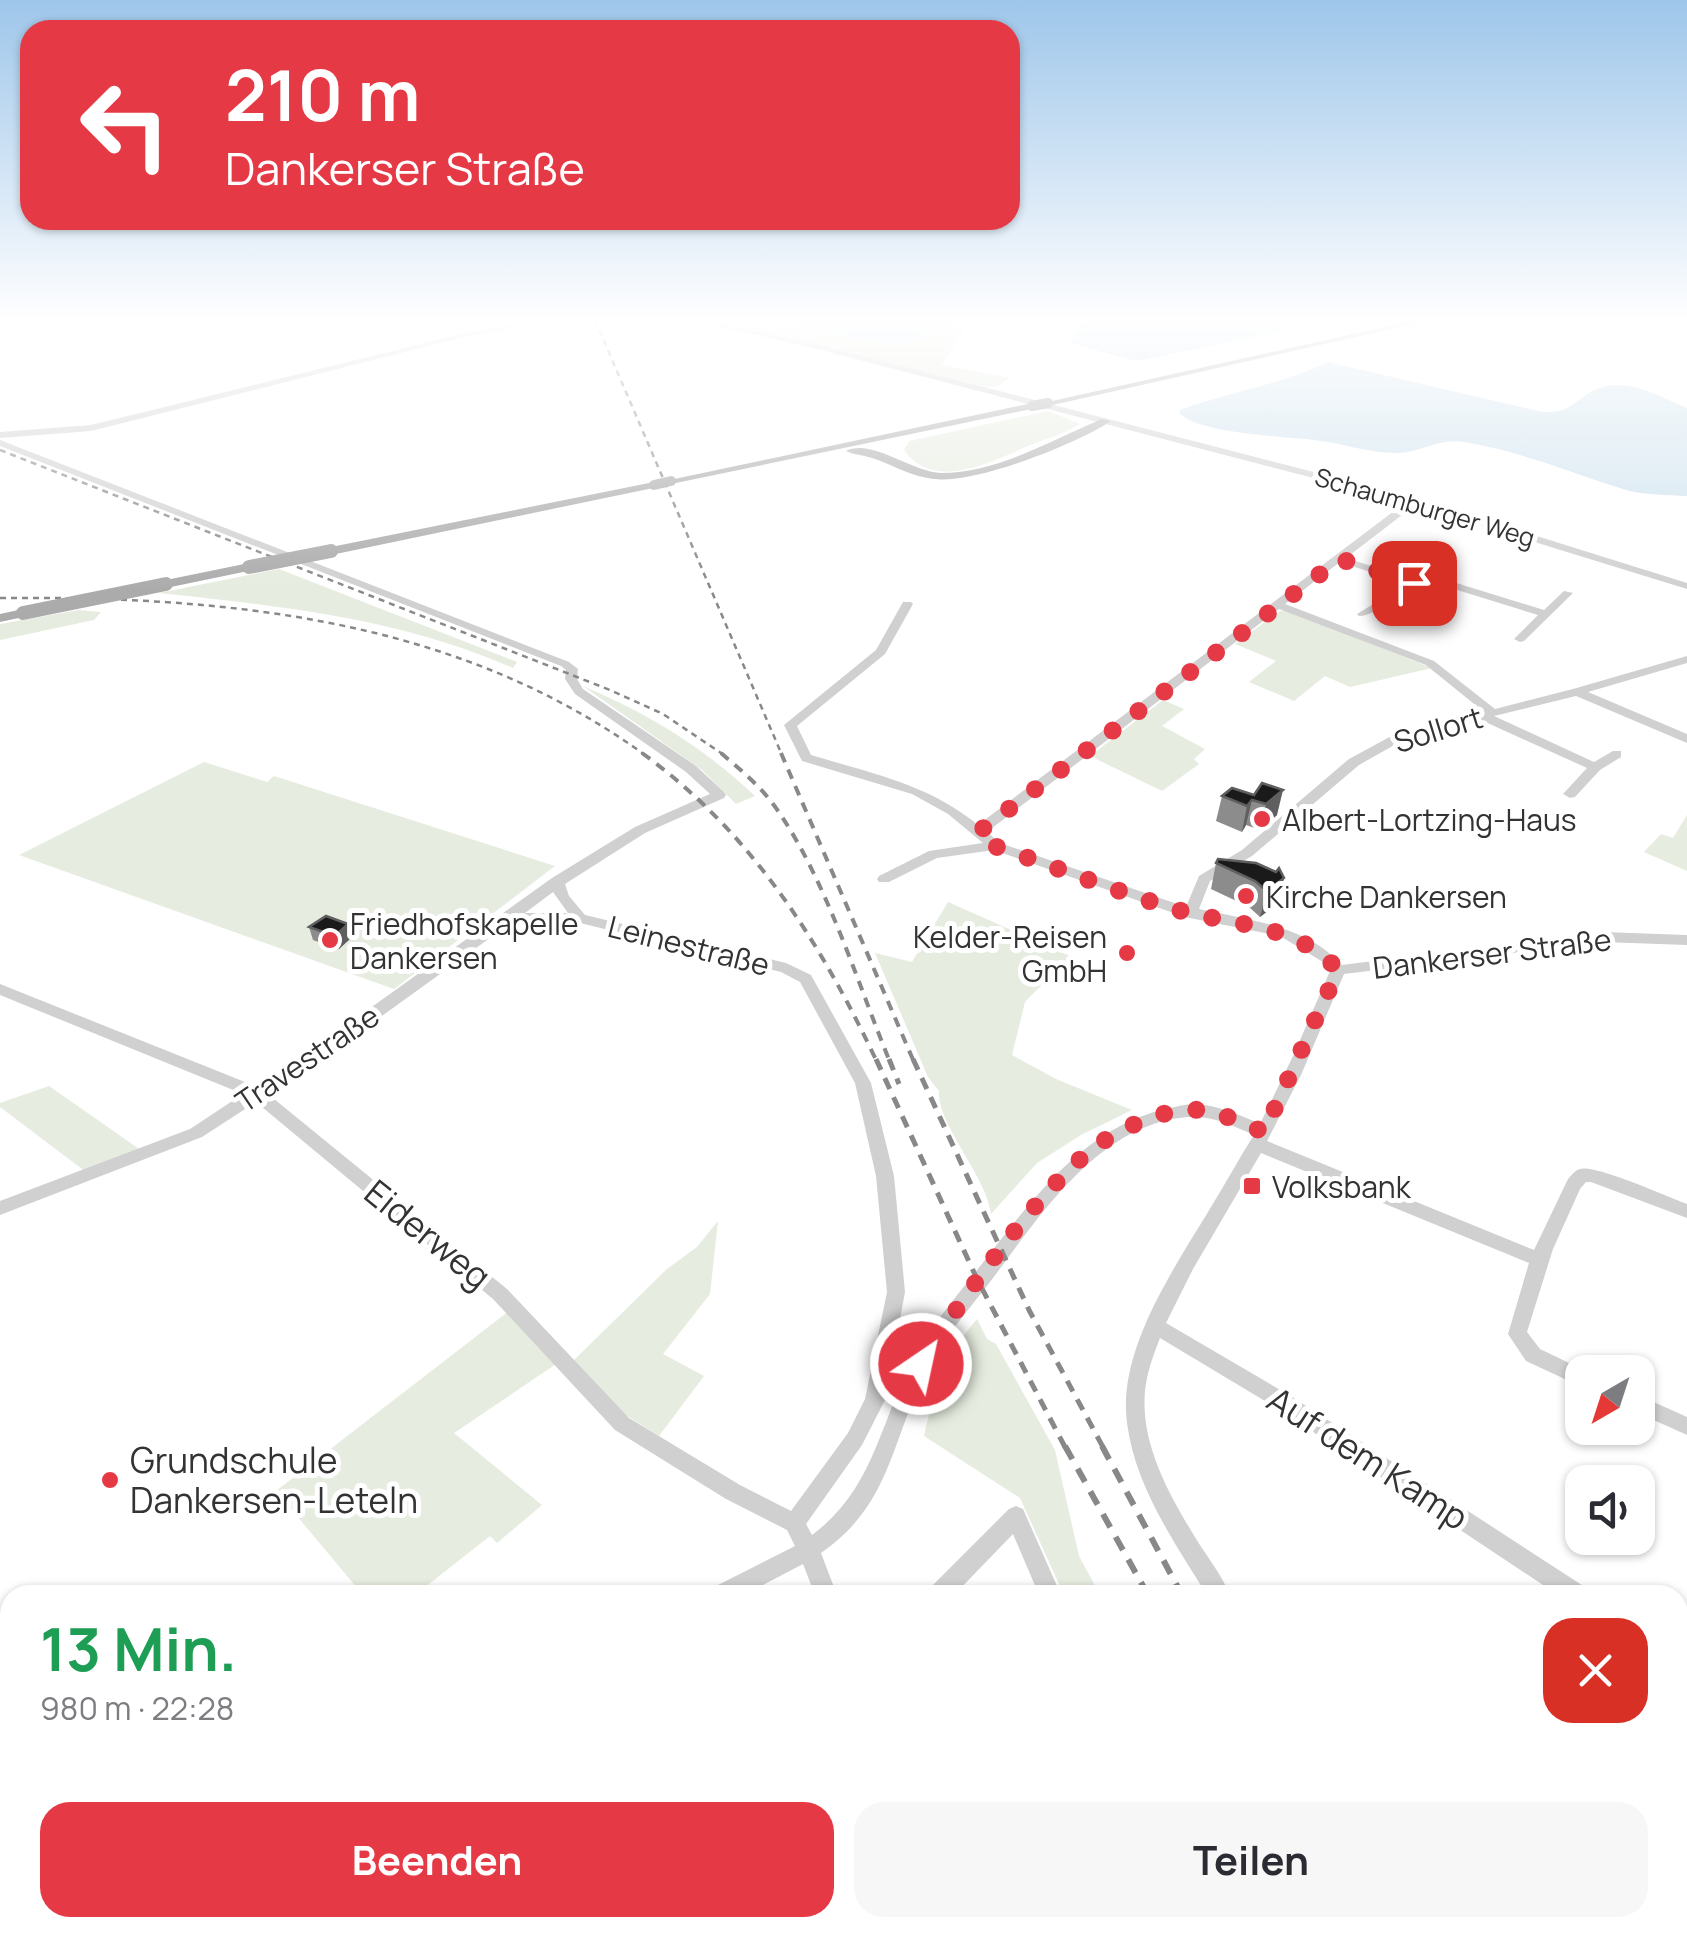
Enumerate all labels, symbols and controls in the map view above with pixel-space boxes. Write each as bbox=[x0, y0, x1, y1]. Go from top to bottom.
text: 210 m bbox=[225, 46, 420, 142]
icon: left bbox=[60, 60, 190, 190]
text: Dankerser Straße bbox=[225, 137, 585, 199]
street label: Schaumburger Weg bbox=[1311, 459, 1539, 555]
pin bbox=[1372, 541, 1457, 626]
icon: arrive bbox=[1387, 556, 1442, 611]
street label: Sollort bbox=[1389, 696, 1487, 762]
place label: Albert-Lortzing-Haus bbox=[1282, 799, 1576, 840]
marker: Albert-Lortzing-Haus bbox=[1251, 808, 1273, 830]
place label: Kirche Dankersen bbox=[1266, 876, 1507, 917]
marker: Kirche Dankersen bbox=[1235, 885, 1257, 907]
place label: Friedhofskapelle Dankersen bbox=[350, 903, 579, 978]
street label: Leinestraße bbox=[604, 905, 774, 985]
place label: Kelder-Reisen GmbH bbox=[913, 916, 1107, 991]
street label: Dankerser Straße bbox=[1370, 918, 1614, 988]
marker: Friedhofskapelle Dankersen bbox=[319, 929, 341, 951]
marker: Kelder-Reisen GmbH bbox=[1116, 942, 1138, 964]
street label: Travestraße bbox=[227, 995, 387, 1121]
place label: Volksbank bbox=[1272, 1166, 1412, 1207]
street label: Eiderweg bbox=[355, 1168, 501, 1300]
marker: Volksbank bbox=[1241, 1175, 1263, 1197]
position arrow bbox=[869, 1312, 973, 1416]
north arrow bbox=[1565, 1355, 1655, 1445]
map controls bbox=[1565, 1355, 1655, 1555]
street label: Auf dem Kamp bbox=[1258, 1375, 1478, 1541]
place label: Grundschule Dankersen-Leteln bbox=[130, 1436, 418, 1524]
button: sound bbox=[1565, 1465, 1655, 1555]
marker: Grundschule Dankersen-Leteln bbox=[99, 1469, 121, 1491]
text: 13 Min. bbox=[40, 1607, 237, 1689]
button: close bbox=[1543, 1618, 1648, 1723]
text: 980 m · 22:28 bbox=[40, 1686, 234, 1730]
button: Beenden bbox=[40, 1802, 834, 1917]
button: Teilen bbox=[854, 1802, 1648, 1917]

